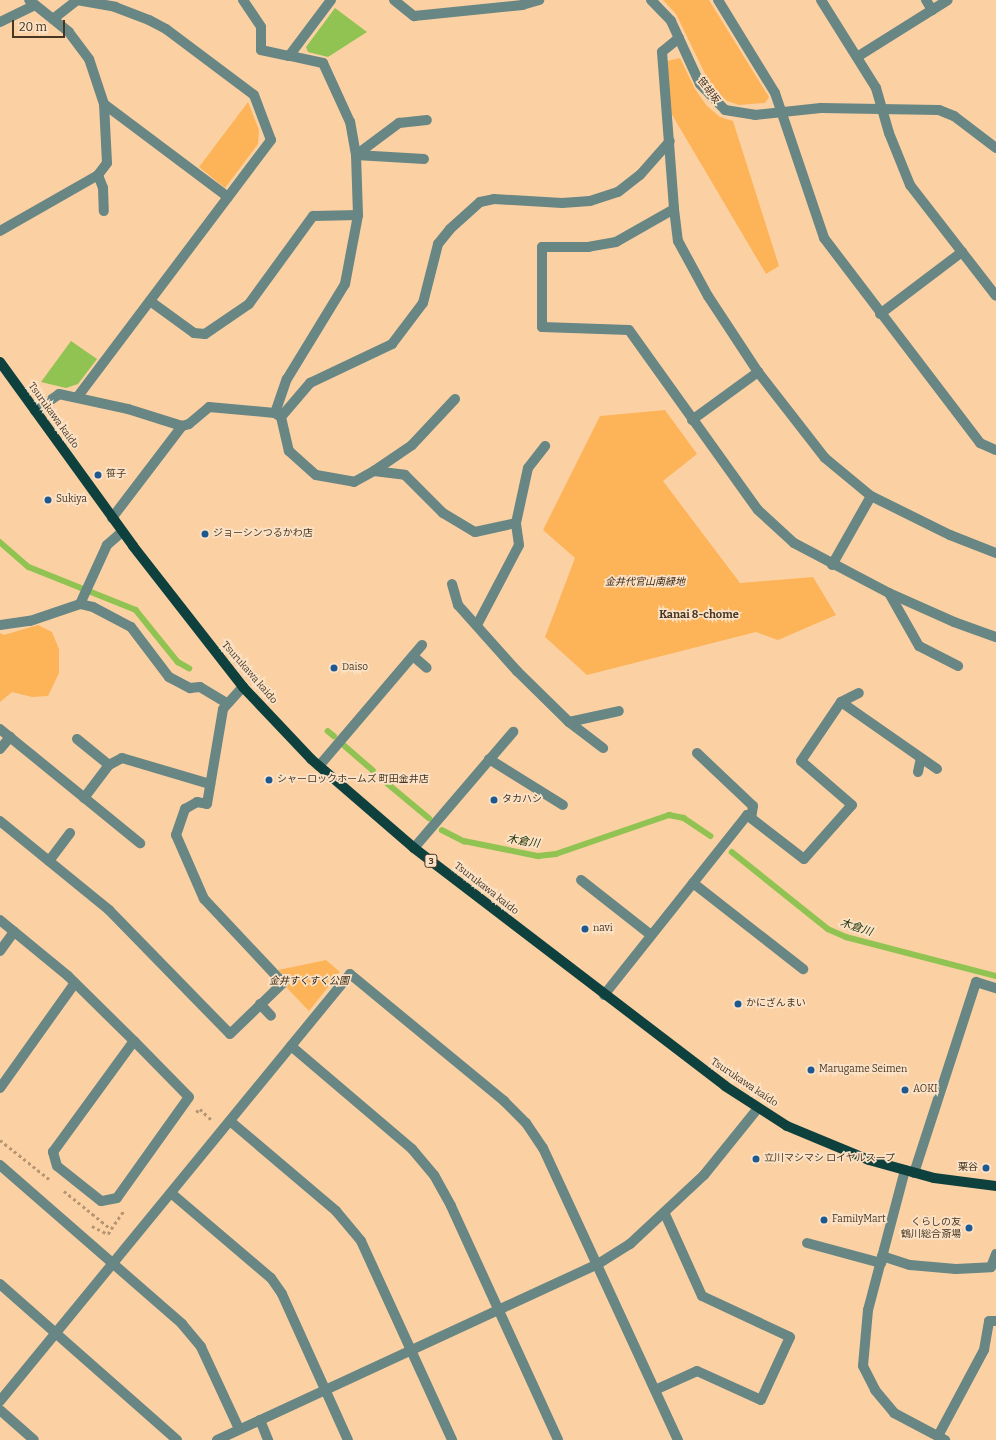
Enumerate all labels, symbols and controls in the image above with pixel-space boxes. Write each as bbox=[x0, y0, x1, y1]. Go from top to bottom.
scale bar bbox=[14, 12, 67, 38]
text: 20 m bbox=[19, 20, 47, 34]
street label: 笹胡坂 bbox=[694, 75, 722, 107]
street label: Tsurukawa kaido bbox=[25, 381, 81, 451]
place label: 笹子 bbox=[106, 469, 126, 481]
marker: 笹子 bbox=[93, 470, 103, 480]
place label: Sukiya bbox=[56, 494, 87, 506]
marker: Sukiya bbox=[43, 495, 53, 505]
place label: ジョーシンつるかわ店 bbox=[213, 528, 313, 540]
marker: ジョーシンつるかわ店 bbox=[200, 529, 210, 539]
park label: 金井代官山南緑地 bbox=[605, 577, 685, 589]
district label: Kanai 8-chome bbox=[659, 608, 739, 622]
street label: Tsurukawa kaido bbox=[219, 639, 279, 707]
place label: Daiso bbox=[342, 662, 368, 674]
marker: Daiso bbox=[329, 663, 339, 673]
place label: シャーロックホームズ 町田金井店 bbox=[277, 774, 429, 786]
marker: シャーロックホームズ 町田金井店 bbox=[264, 775, 274, 785]
place label: タカハシ bbox=[502, 794, 542, 806]
marker: タカハシ bbox=[489, 795, 499, 805]
water label: 木倉川 bbox=[506, 833, 540, 851]
road number: 3 bbox=[424, 854, 438, 868]
street label: Tsurukawa kaido bbox=[451, 860, 521, 918]
water label: 木倉川 bbox=[838, 917, 874, 939]
place label: navi bbox=[593, 923, 613, 935]
marker: navi bbox=[580, 924, 590, 934]
park label: 金井すくすく公園 bbox=[269, 976, 349, 988]
place label: かにざんまい bbox=[746, 998, 806, 1010]
marker: かにざんまい bbox=[733, 999, 743, 1009]
street label: Tsurukawa kaido bbox=[708, 1056, 780, 1110]
place label: Marugame Seimen bbox=[819, 1064, 907, 1076]
marker: Marugame Seimen bbox=[806, 1065, 816, 1075]
place label: AOKI bbox=[913, 1084, 938, 1096]
marker: AOKI bbox=[900, 1085, 910, 1095]
place label: 立川マシマシ ロイヤルスープ bbox=[764, 1153, 896, 1165]
marker: 立川マシマシ ロイヤルスープ bbox=[751, 1154, 761, 1164]
place label: 栗谷 bbox=[958, 1162, 978, 1174]
marker: 栗谷 bbox=[981, 1163, 991, 1173]
place label: FamilyMart bbox=[832, 1214, 886, 1226]
marker: FamilyMart bbox=[819, 1215, 829, 1225]
place label: くらしの友 鶴川総合斎場 bbox=[901, 1216, 961, 1240]
marker: くらしの友 鶴川総合斎場 bbox=[964, 1223, 974, 1233]

